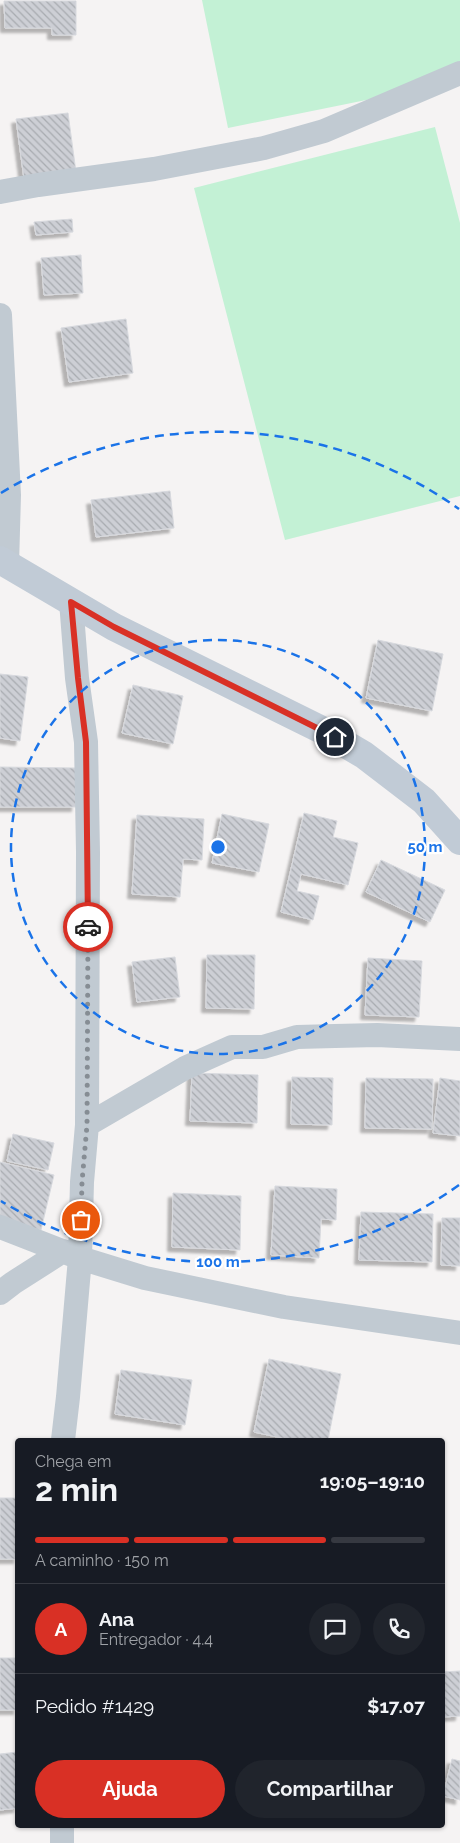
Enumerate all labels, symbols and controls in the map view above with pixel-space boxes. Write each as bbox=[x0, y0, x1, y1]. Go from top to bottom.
pin bbox=[314, 716, 356, 758]
icon: home bbox=[321, 723, 349, 751]
centre of rings bbox=[209, 838, 227, 856]
text: 50 m bbox=[407, 838, 443, 856]
courier bbox=[63, 902, 113, 952]
icon: car bbox=[74, 913, 102, 941]
pin bbox=[60, 1199, 102, 1241]
icon: bag bbox=[67, 1206, 95, 1234]
text: 100 m bbox=[196, 1253, 240, 1271]
text: Chega em bbox=[35, 1452, 111, 1471]
text: 19:05–19:10 bbox=[320, 1470, 425, 1492]
text: 2 min bbox=[35, 1471, 118, 1508]
text: A caminho · 150 m bbox=[35, 1551, 169, 1570]
button: chat bbox=[309, 1603, 361, 1655]
button: phone bbox=[373, 1603, 425, 1655]
text: Ana bbox=[99, 1608, 134, 1630]
text: A bbox=[55, 1618, 67, 1640]
text: Entregador · 4.4 bbox=[99, 1630, 213, 1649]
text: Pedido #1429 bbox=[35, 1695, 154, 1717]
text: $17.07 bbox=[367, 1695, 425, 1717]
button: Ajuda bbox=[35, 1760, 225, 1818]
button: Compartilhar bbox=[235, 1760, 425, 1818]

